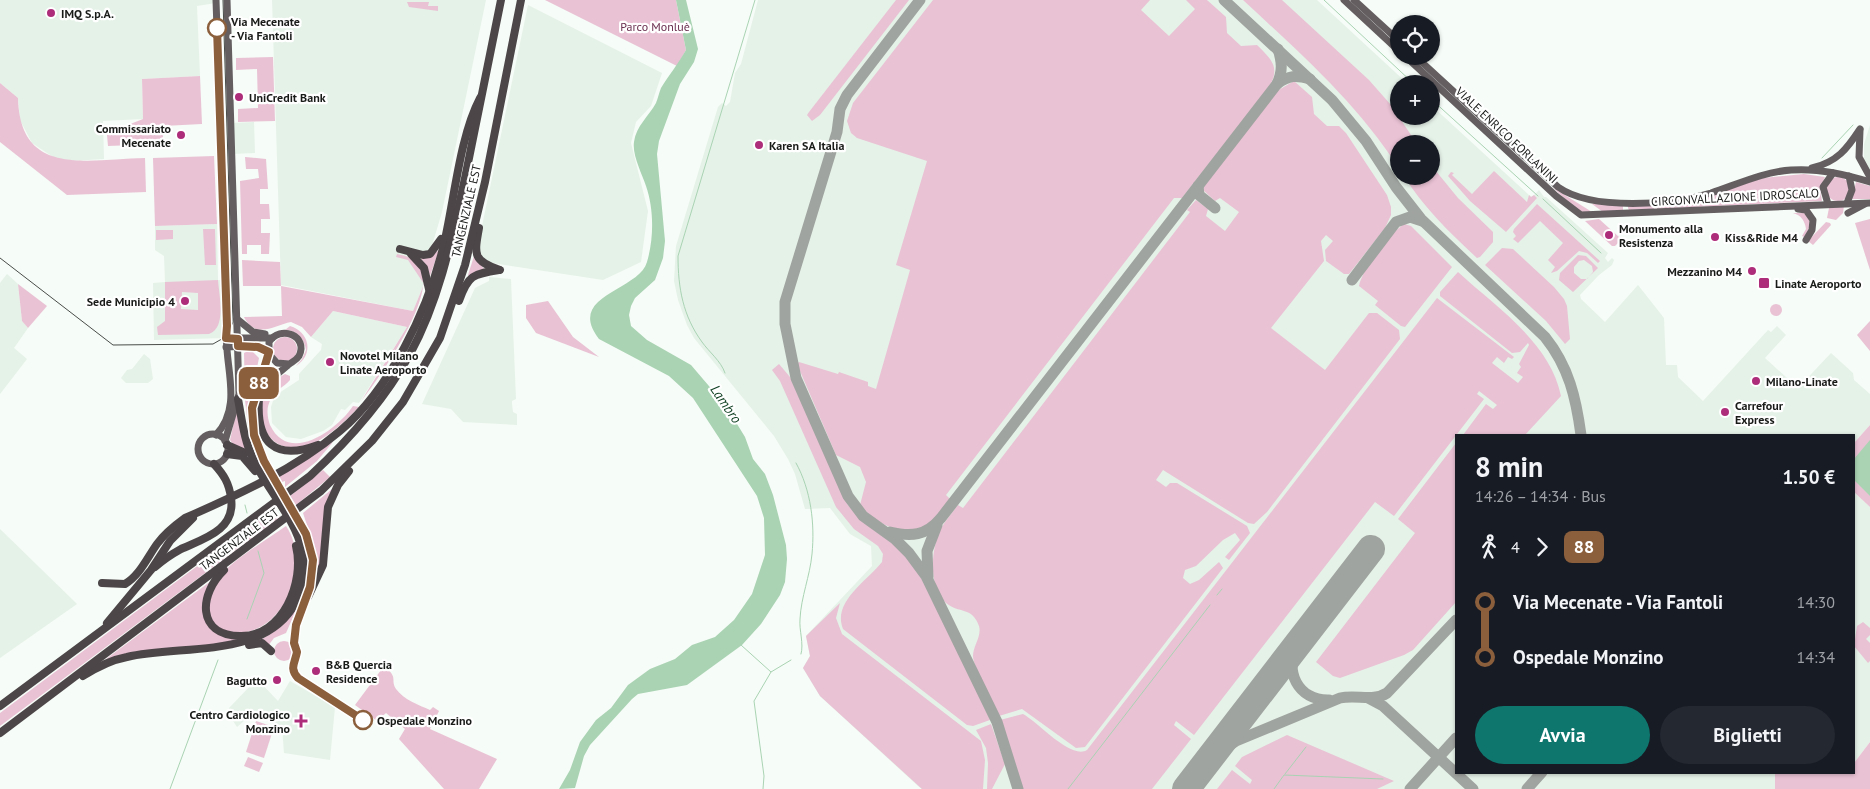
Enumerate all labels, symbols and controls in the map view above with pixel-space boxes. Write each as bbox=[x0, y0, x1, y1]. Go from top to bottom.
place label: IMQ S.p.A. bbox=[61, 6, 114, 21]
marker: IMQ S.p.A. bbox=[45, 7, 57, 19]
place label: Via Mecenate - Via Fantoli bbox=[230, 14, 300, 43]
map controls bbox=[1390, 15, 1440, 185]
button: locate bbox=[1390, 15, 1440, 65]
marker: Via Mecenate - Via Fantoli bbox=[207, 18, 227, 38]
park label: Parco Monluè bbox=[620, 19, 690, 34]
button: + bbox=[1390, 75, 1440, 125]
street label: VIALE ENRICO FORLANINI bbox=[1452, 83, 1561, 186]
place label: UniCredit Bank bbox=[249, 90, 326, 105]
marker: UniCredit Bank bbox=[233, 91, 245, 103]
place label: Commissariato Mecenate bbox=[96, 121, 172, 150]
marker: Commissariato Mecenate bbox=[175, 129, 187, 141]
button: − bbox=[1390, 135, 1440, 185]
place label: Karen SA Italia bbox=[769, 138, 844, 153]
marker: Karen SA Italia bbox=[753, 139, 765, 151]
street label: TANGENZIALE EST bbox=[448, 163, 484, 259]
street label: CIRCONVALLAZIONE IDROSCALO bbox=[1651, 185, 1819, 209]
place label: Monumento alla Resistenza bbox=[1619, 221, 1703, 250]
marker: Monumento alla Resistenza bbox=[1603, 229, 1615, 241]
place label: Kiss&Ride M4 bbox=[1725, 230, 1798, 245]
marker: Kiss&Ride M4 bbox=[1709, 231, 1721, 243]
place label: Mezzanino M4 bbox=[1667, 264, 1742, 279]
marker: Mezzanino M4 bbox=[1746, 265, 1758, 277]
marker: Linate Aeroporto bbox=[1757, 276, 1771, 290]
place label: Linate Aeroporto bbox=[1775, 276, 1862, 291]
place label: Sede Municipio 4 bbox=[87, 294, 175, 309]
marker: Sede Municipio 4 bbox=[179, 295, 191, 307]
place label: Novotel Milano Linate Aeroporto bbox=[340, 348, 427, 377]
marker: Novotel Milano Linate Aeroporto bbox=[324, 356, 336, 368]
line badge: 88 bbox=[236, 367, 282, 399]
text: 88 bbox=[249, 371, 269, 394]
place label: Milano-Linate bbox=[1766, 374, 1838, 389]
marker: Milano-Linate bbox=[1750, 375, 1762, 387]
water label: Lambro bbox=[706, 381, 746, 427]
place label: Carrefour Express bbox=[1735, 398, 1784, 427]
marker: Carrefour Express bbox=[1719, 406, 1731, 418]
text: 8 min bbox=[1475, 448, 1543, 485]
text: 1.50 € bbox=[1782, 465, 1835, 489]
text: 14:26 – 14:34 · Bus bbox=[1475, 486, 1606, 506]
street label: TANGENZIALE EST bbox=[196, 504, 282, 574]
icon: walk bbox=[1475, 533, 1503, 561]
icon: forward bbox=[1528, 533, 1556, 561]
text: 88 bbox=[1574, 535, 1594, 558]
text: 4 bbox=[1511, 537, 1520, 557]
text: Via Mecenate - Via Fantoli bbox=[1513, 590, 1723, 614]
text: 14:30 bbox=[1797, 592, 1835, 612]
text: Ospedale Monzino bbox=[1513, 645, 1664, 669]
text: 14:34 bbox=[1797, 647, 1835, 667]
place label: B&B Quercia Residence bbox=[326, 657, 392, 686]
marker: B&B Quercia Residence bbox=[310, 665, 322, 677]
place label: Bagutto bbox=[226, 673, 268, 688]
marker: Bagutto bbox=[271, 674, 283, 686]
button: Avvia bbox=[1475, 706, 1650, 764]
button: Biglietti bbox=[1660, 706, 1835, 764]
place label: Centro Cardiologico Monzino bbox=[189, 707, 291, 736]
marker: Ospedale Monzino bbox=[353, 710, 373, 730]
place label: Ospedale Monzino bbox=[377, 713, 473, 728]
marker: Centro Cardiologico Monzino bbox=[294, 714, 308, 728]

